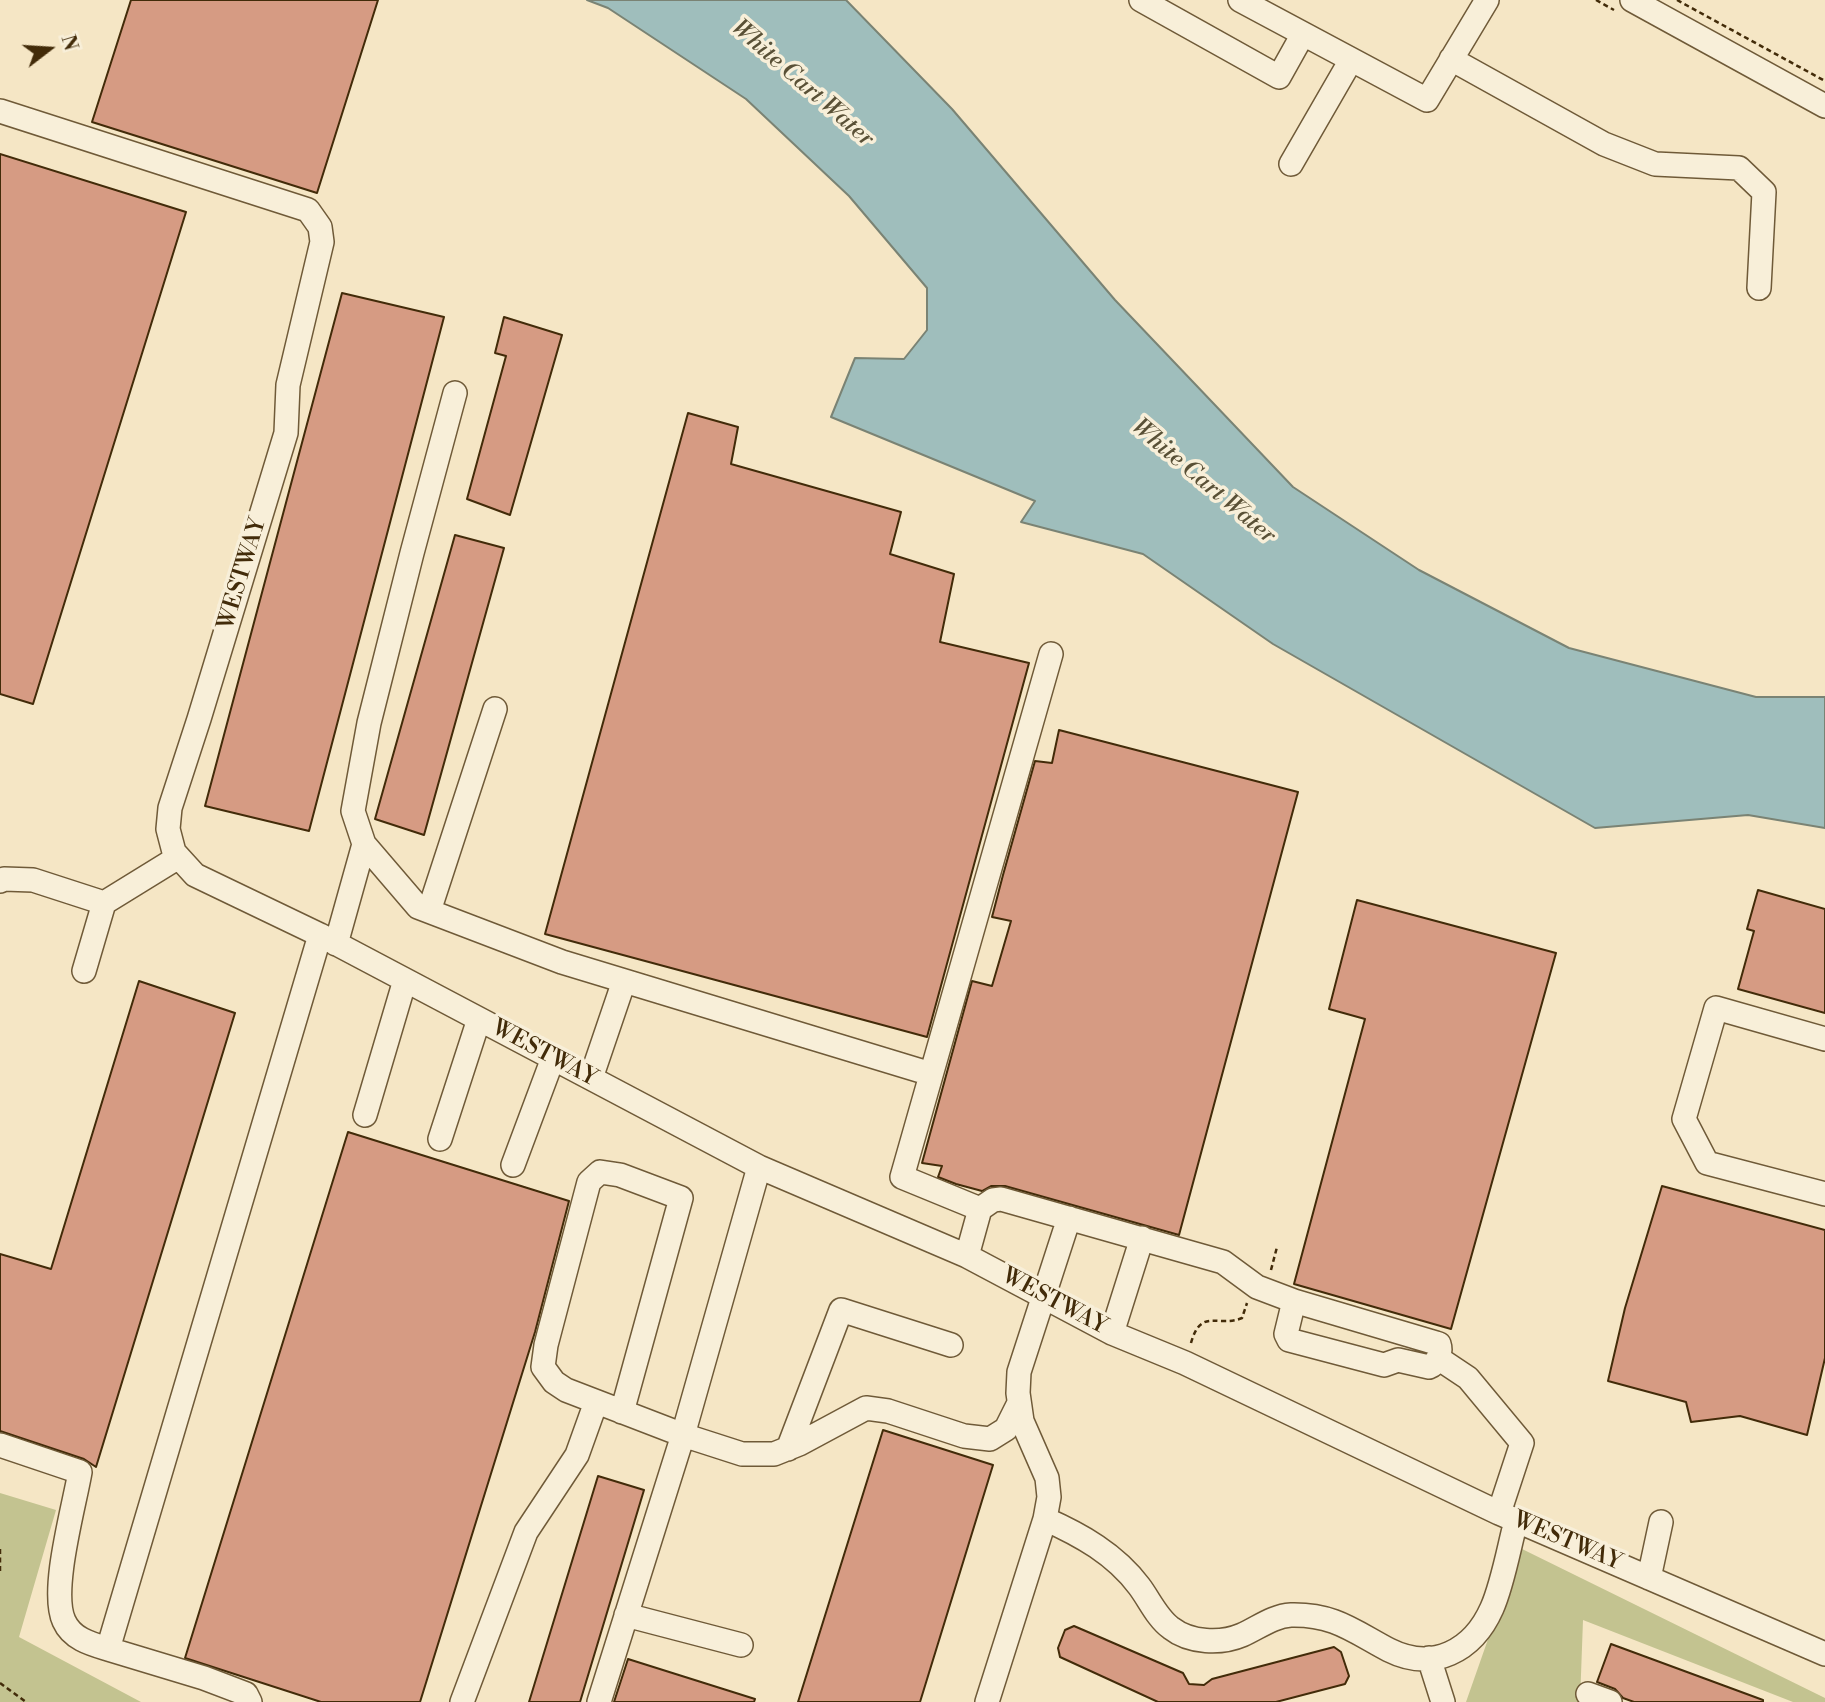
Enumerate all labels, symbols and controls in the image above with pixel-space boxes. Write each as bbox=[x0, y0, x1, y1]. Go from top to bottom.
north arrow bbox=[14, 14, 84, 84]
water label: White Cart Water bbox=[725, 14, 879, 154]
text: N bbox=[55, 32, 83, 54]
water label: White Cart Water bbox=[1125, 413, 1281, 551]
street label: WESTWAY bbox=[213, 515, 273, 633]
street label: WESTWAY bbox=[487, 1015, 601, 1093]
street label: WESTWAY bbox=[997, 1263, 1111, 1341]
street label: WESTWAY bbox=[1509, 1507, 1625, 1577]

